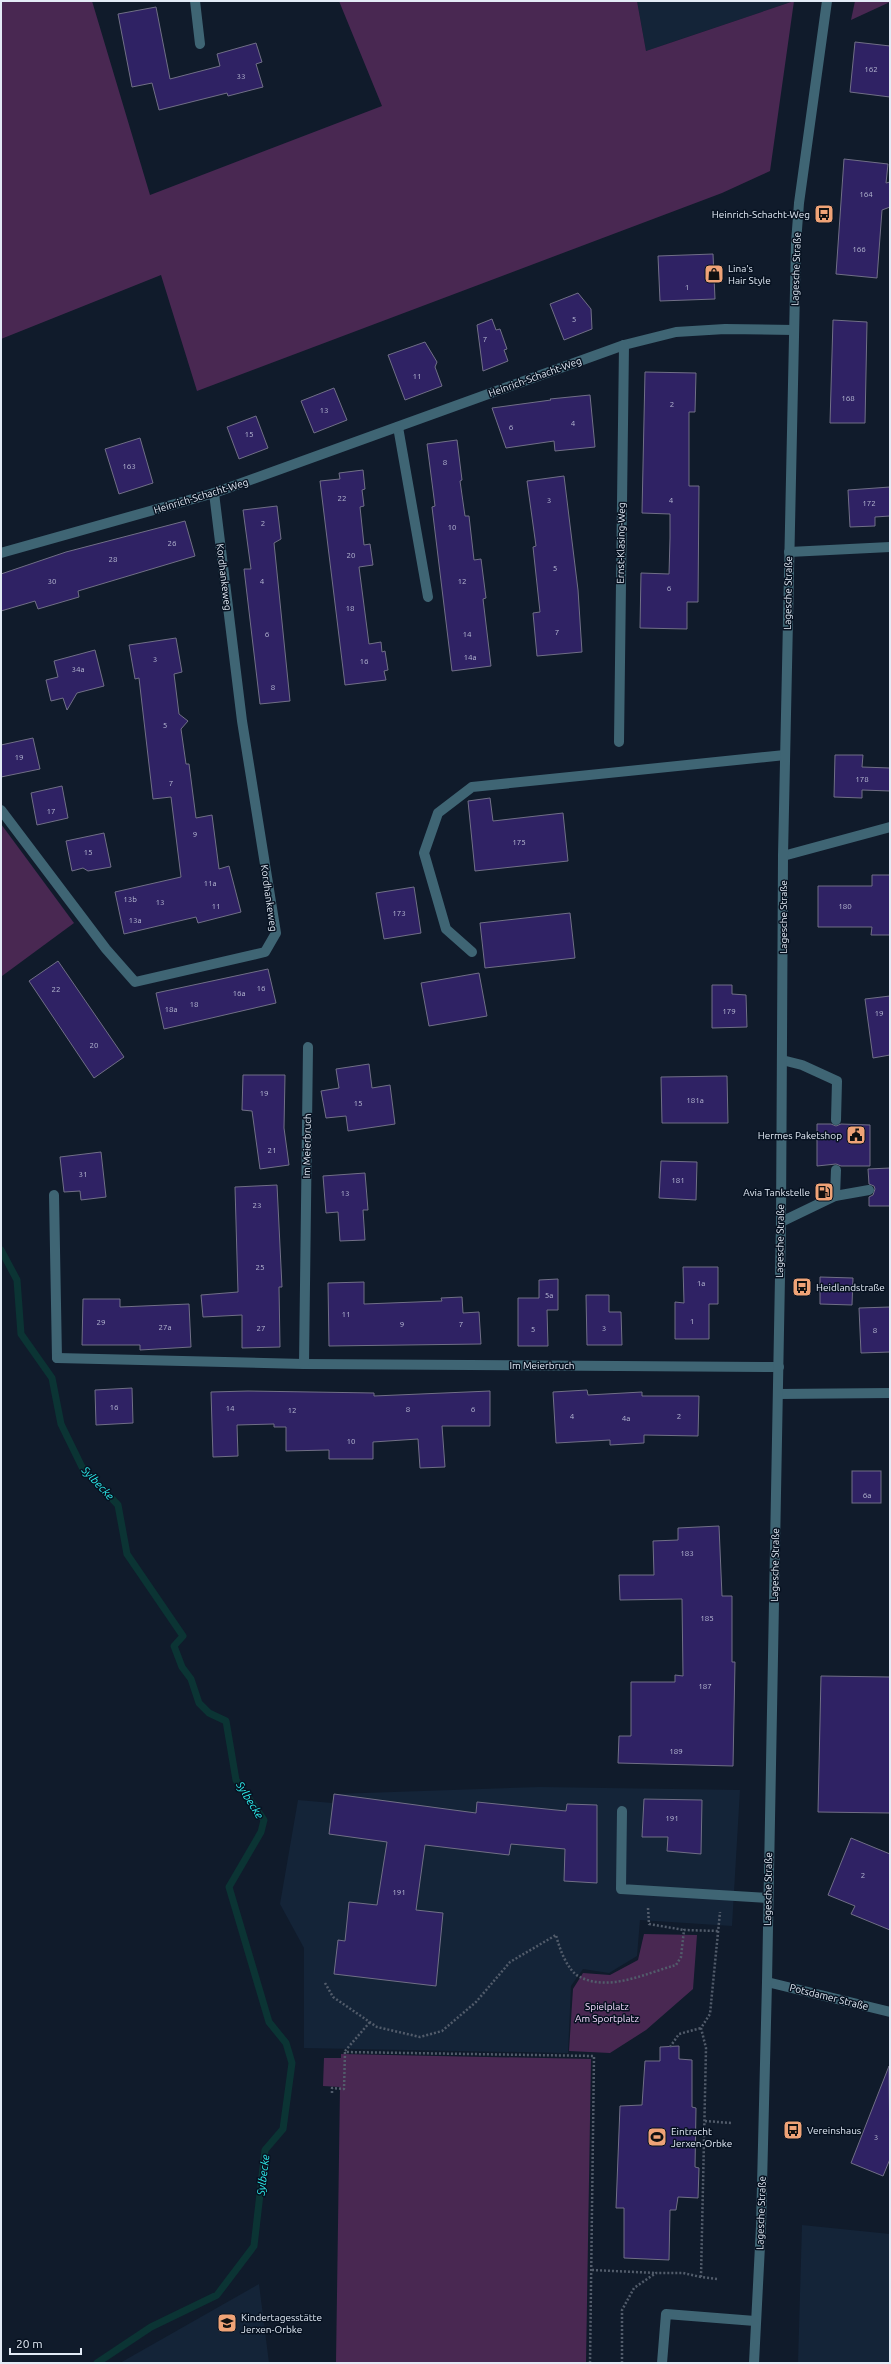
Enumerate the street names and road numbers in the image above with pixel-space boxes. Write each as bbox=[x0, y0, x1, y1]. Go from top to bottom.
street label: Lagesche Straße bbox=[789, 232, 803, 306]
street label: Heinrich-Schacht-Weg bbox=[487, 355, 583, 399]
street label: Heinrich-Schacht-Weg bbox=[152, 476, 250, 516]
street label: Ernst-Klasing-Weg bbox=[615, 502, 627, 584]
street label: Kordhankeweg bbox=[214, 543, 234, 611]
street label: Lagesche Straße bbox=[782, 556, 794, 630]
street label: Kordhankeweg bbox=[259, 864, 279, 932]
street label: Lagesche Straße bbox=[778, 880, 789, 954]
street label: Im Meierbruch bbox=[301, 1113, 313, 1179]
street label: Lagesche Straße bbox=[774, 1204, 786, 1278]
street label: Im Meierbruch bbox=[509, 1360, 575, 1371]
street label: Lagesche Straße bbox=[769, 1528, 781, 1602]
street label: Lagesche Straße bbox=[762, 1852, 774, 1926]
street label: Potsdamer Straße bbox=[788, 1982, 870, 2012]
street label: Lagesche Straße bbox=[754, 2176, 768, 2250]

